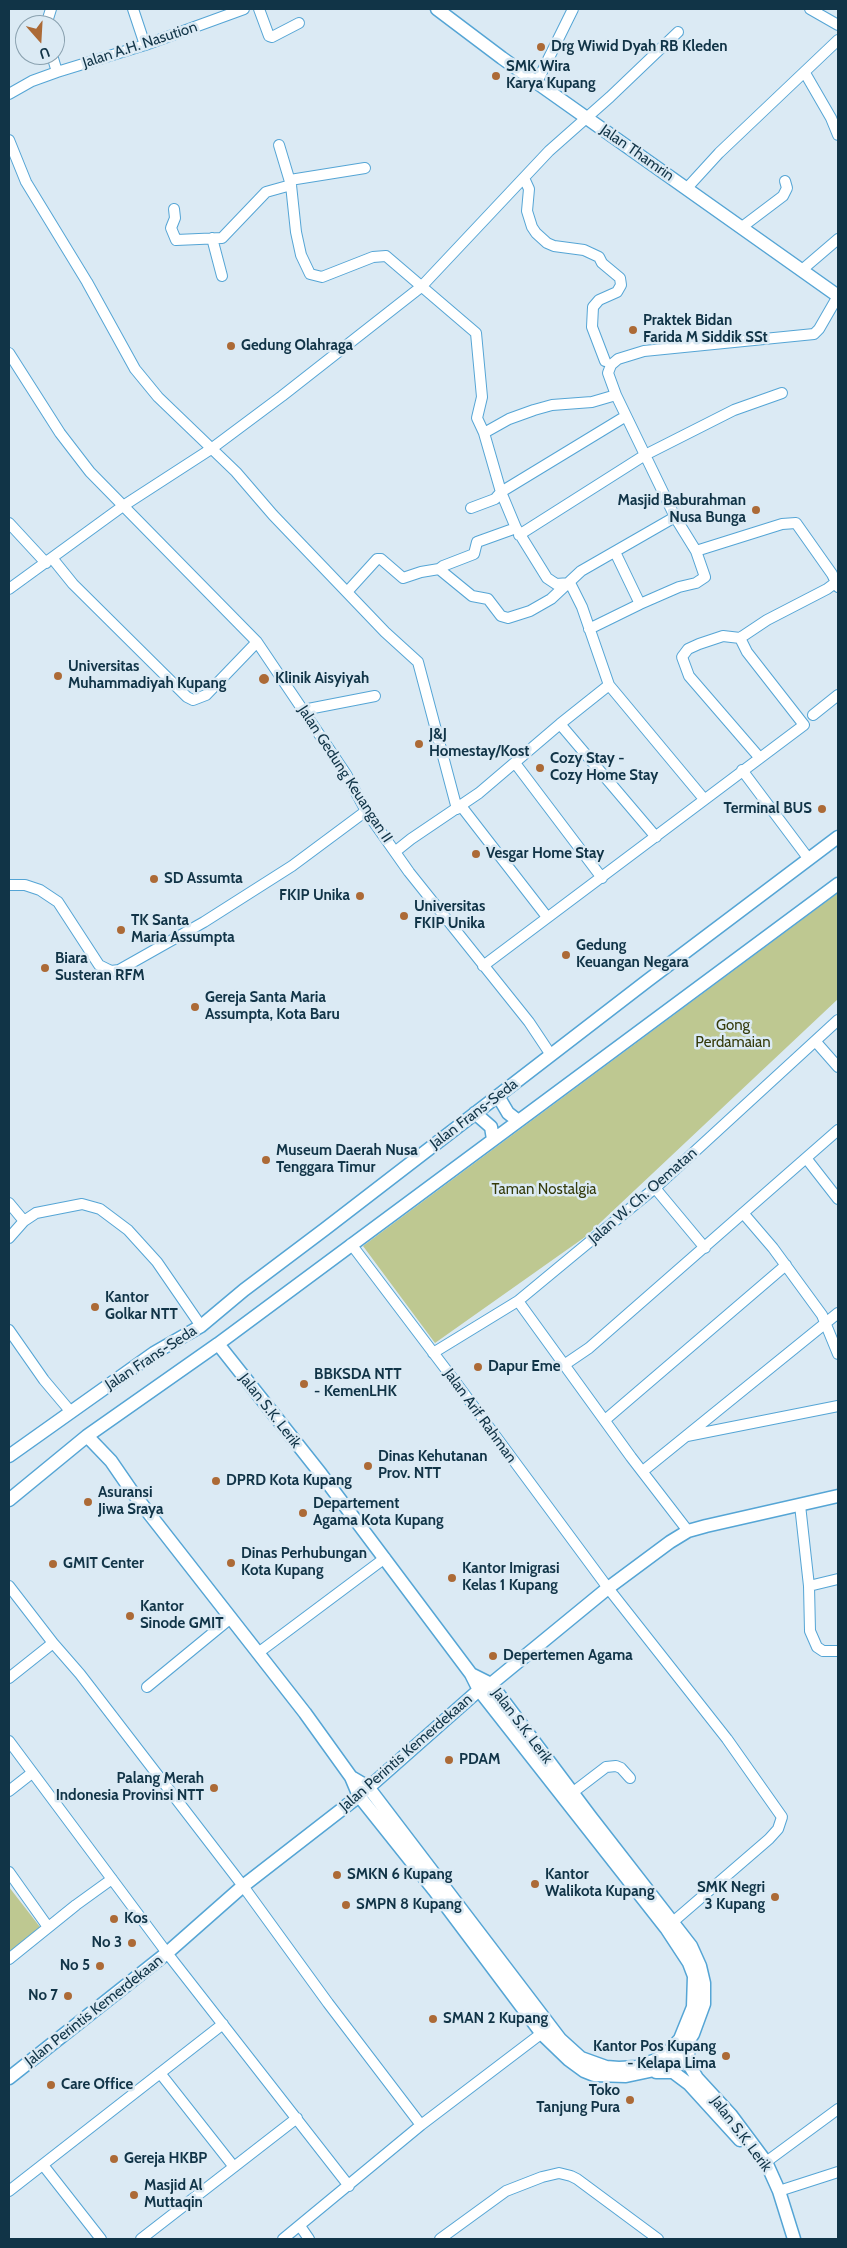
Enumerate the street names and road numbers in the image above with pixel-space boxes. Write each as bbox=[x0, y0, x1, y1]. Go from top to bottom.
street label: Jalan A.H. Nasution bbox=[80, 18, 200, 72]
street label: Jalan Thamrin bbox=[597, 121, 677, 185]
street label: Jalan Gedung Keuangan II bbox=[294, 702, 396, 846]
street label: Jalan Frans-Seda bbox=[427, 1075, 521, 1153]
street label: Jalan W. Ch. Oematan bbox=[585, 1144, 701, 1248]
street label: Jalan Frans-Seda bbox=[102, 1322, 200, 1394]
street label: Jalan Arif Rahman bbox=[440, 1365, 520, 1467]
street label: Jalan S.K. Lerik bbox=[235, 1370, 305, 1452]
street label: Jalan S.K. Lerik bbox=[488, 1685, 556, 1767]
street label: Jalan Perintis Kemerdekaan bbox=[336, 1690, 476, 1816]
street label: Jalan Perintis Kemerdekaan bbox=[22, 1952, 166, 2070]
street label: Jalan S.K. Lerik bbox=[707, 2093, 775, 2175]

